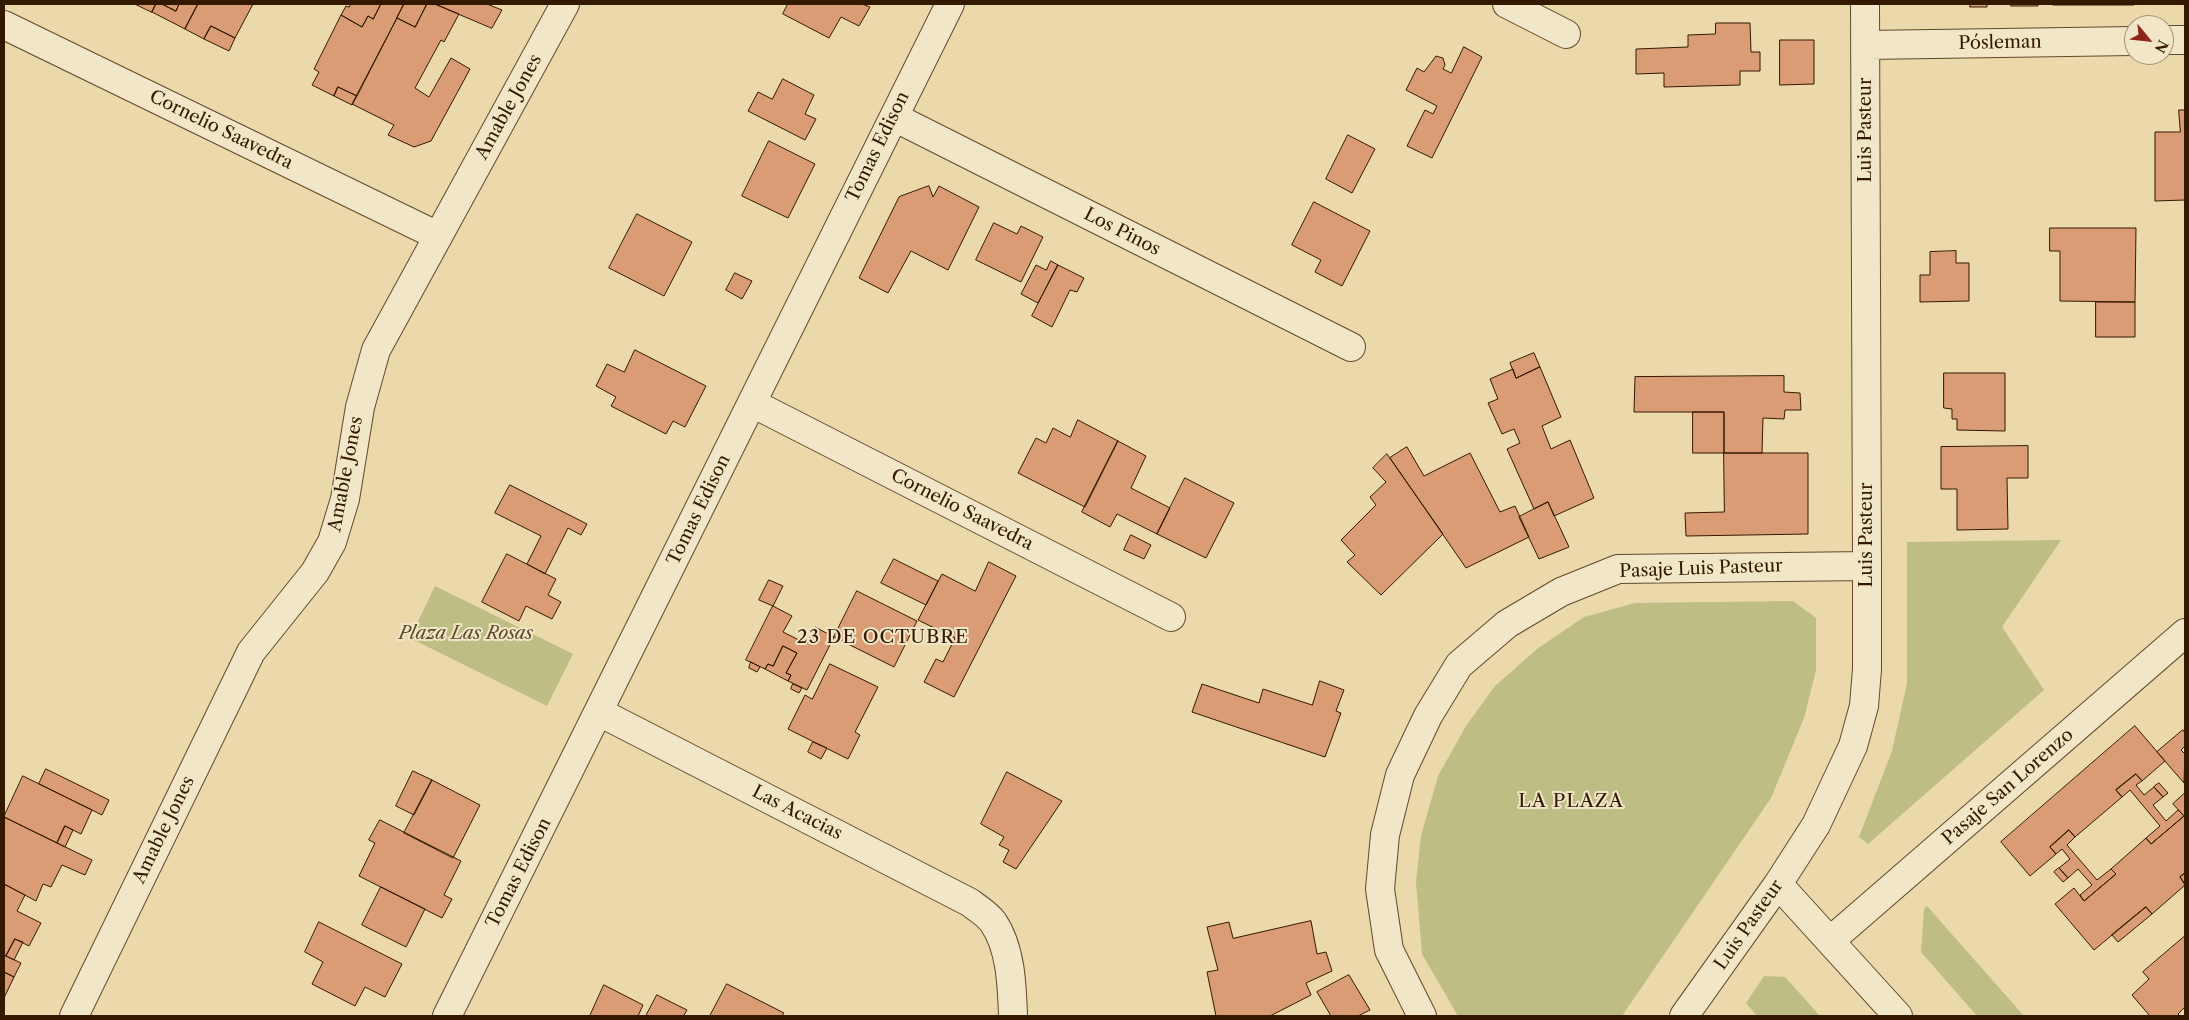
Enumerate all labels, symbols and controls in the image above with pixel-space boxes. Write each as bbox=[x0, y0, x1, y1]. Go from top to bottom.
north arrow bbox=[2124, 15, 2174, 65]
street label: Pósleman bbox=[1958, 31, 2042, 55]
text: N bbox=[2151, 37, 2172, 56]
street label: Amable Jones bbox=[471, 51, 547, 163]
street label: Luis Pasteur bbox=[1855, 78, 1877, 182]
street label: Cornelio Saavedra bbox=[146, 86, 296, 174]
street label: Tomas Edison bbox=[842, 88, 914, 206]
street label: Los Pinos bbox=[1080, 204, 1164, 260]
street label: Amable Jones bbox=[324, 414, 368, 534]
street label: Tomas Edison bbox=[663, 451, 735, 569]
street label: Cornelio Saavedra bbox=[887, 465, 1037, 555]
street label: Luis Pasteur bbox=[1856, 483, 1878, 587]
street label: Pasaje Luis Pasteur bbox=[1619, 555, 1783, 583]
park label: Plaza Las Rosas bbox=[399, 623, 533, 645]
district label: 23 DE OCTUBRE bbox=[795, 627, 971, 649]
street label: Pasaje San Lorenzo bbox=[1938, 724, 2078, 850]
street label: Amable Jones bbox=[129, 773, 199, 887]
street label: Las Acacias bbox=[748, 781, 846, 845]
district label: LA PLAZA bbox=[1517, 791, 1625, 813]
street label: Tomas Edison bbox=[482, 814, 556, 932]
street label: Luis Pasteur bbox=[1710, 876, 1788, 974]

